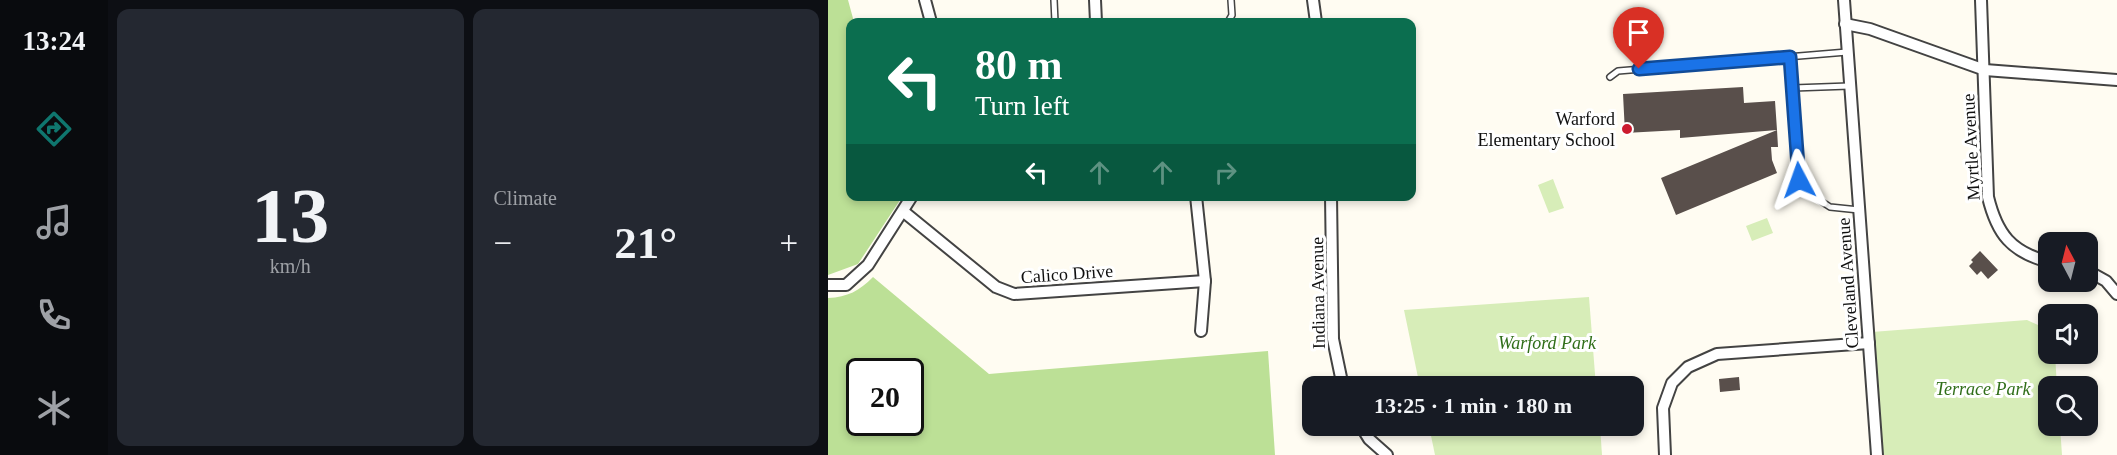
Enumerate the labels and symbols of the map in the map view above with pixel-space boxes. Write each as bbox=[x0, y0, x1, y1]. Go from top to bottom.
pin bbox=[1613, 7, 1664, 69]
street label: Myrtle Avenue bbox=[1958, 93, 1984, 201]
place label: Warford Elementary School bbox=[1478, 109, 1615, 150]
marker: Warford Elementary School bbox=[1620, 122, 1634, 136]
position arrow bbox=[1767, 148, 1831, 212]
street label: Cleveland Avenue bbox=[1833, 217, 1863, 349]
north arrow bbox=[2038, 232, 2098, 292]
street label: Indiana Avenue bbox=[1307, 237, 1329, 349]
street label: Calico Drive bbox=[1020, 261, 1114, 287]
park label: Warford Park bbox=[1498, 333, 1597, 353]
speed limit sign: 20 bbox=[846, 358, 924, 436]
park label: Terrace Park bbox=[1936, 379, 2031, 399]

